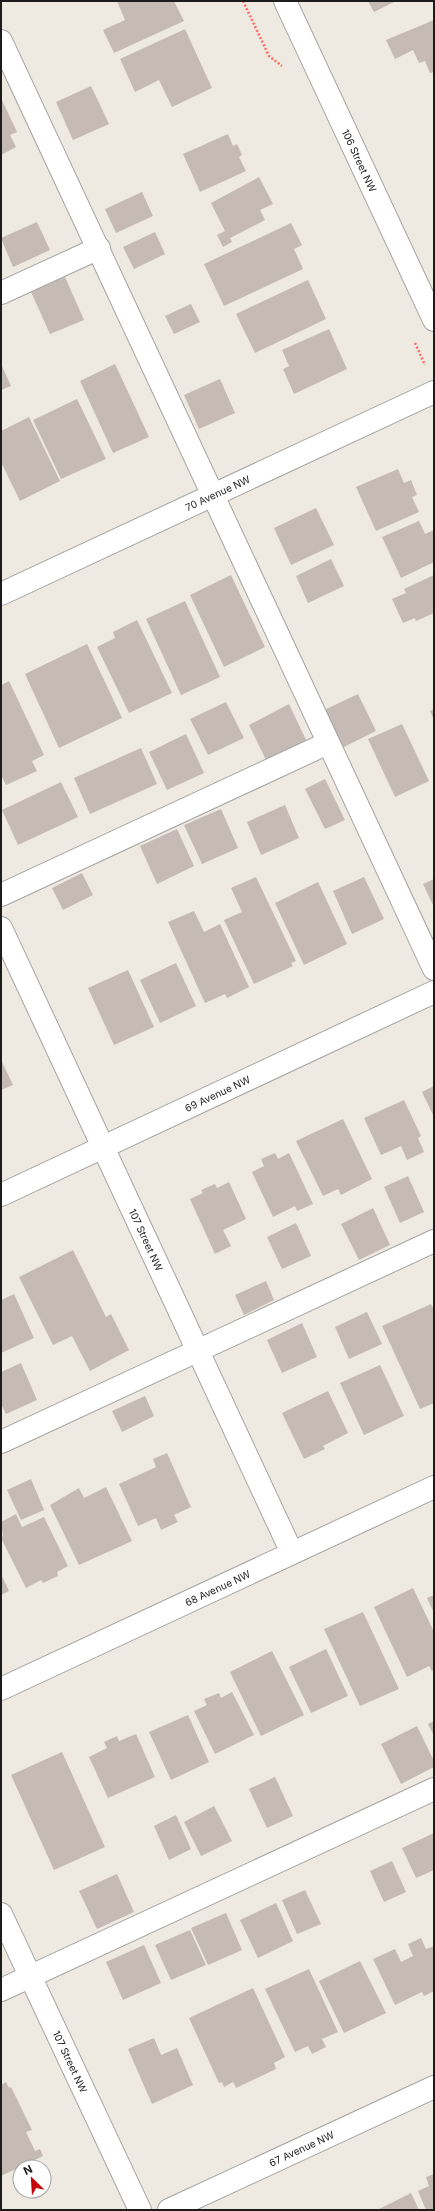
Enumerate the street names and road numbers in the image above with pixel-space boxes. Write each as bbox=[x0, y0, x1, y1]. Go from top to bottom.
street label: 106 Street NW bbox=[340, 127, 379, 194]
street label: 70 Avenue NW bbox=[183, 473, 252, 513]
street label: 69 Avenue NW bbox=[183, 1073, 252, 1114]
street label: 107 Street NW bbox=[127, 1207, 166, 1273]
street label: 68 Avenue NW bbox=[183, 1568, 252, 1608]
street label: 107 Street NW bbox=[51, 2029, 90, 2095]
street label: 67 Avenue NW bbox=[267, 2128, 336, 2169]

